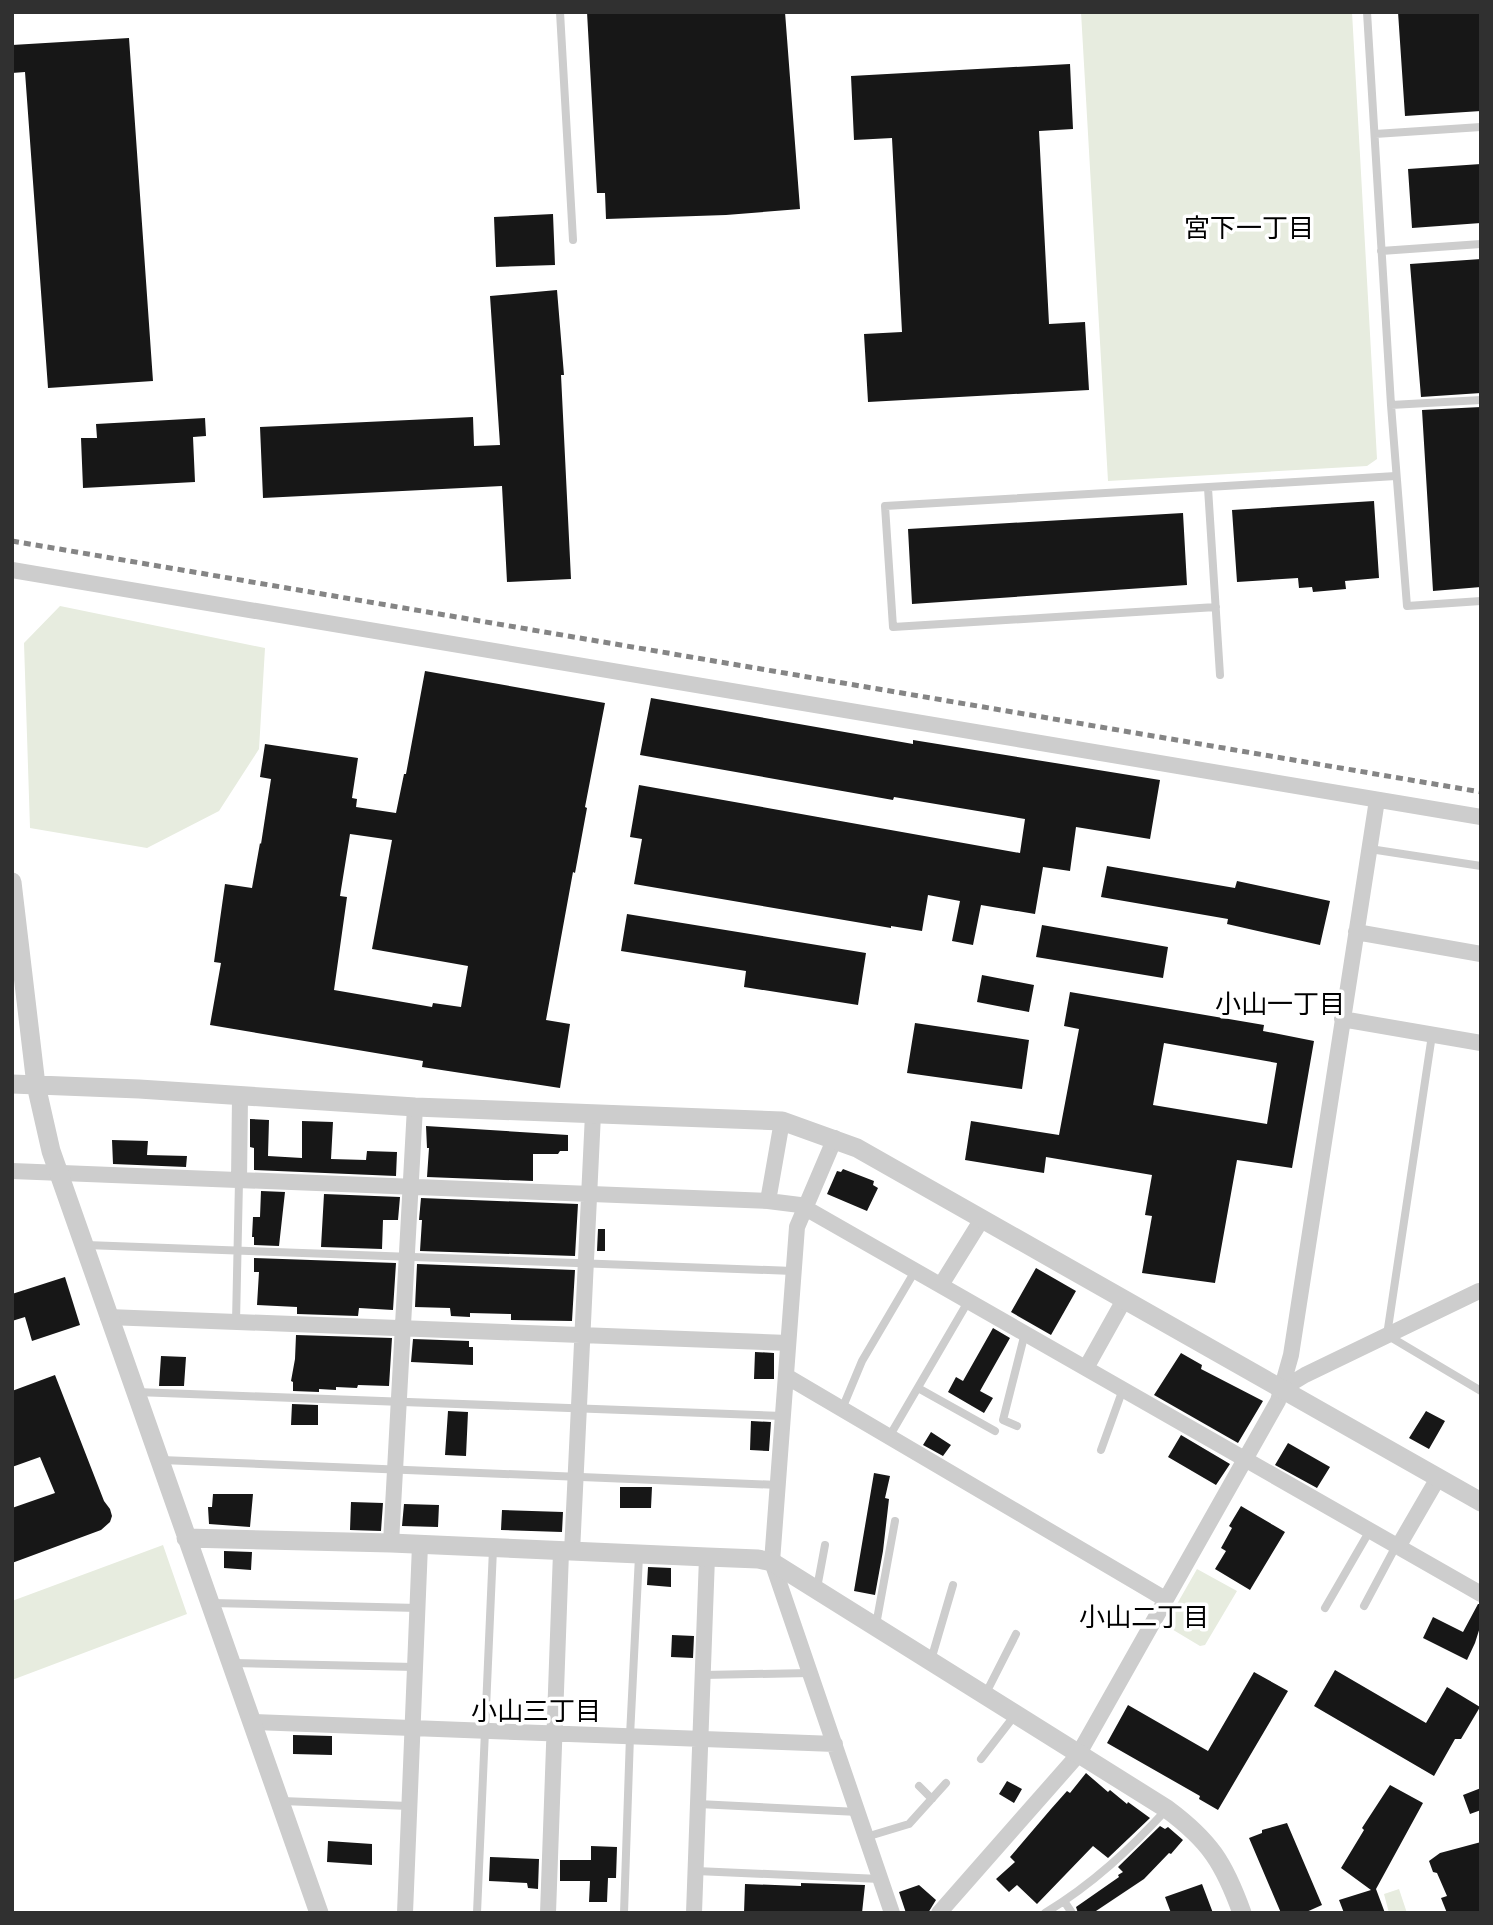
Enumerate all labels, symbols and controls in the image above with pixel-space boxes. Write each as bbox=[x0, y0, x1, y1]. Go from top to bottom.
district label: 宮下一丁目 bbox=[1184, 209, 1314, 247]
district label: 小山一丁目 bbox=[1215, 985, 1345, 1023]
district label: 小山二丁目 bbox=[1079, 1598, 1209, 1636]
district label: 小山三丁目 bbox=[471, 1692, 601, 1730]

